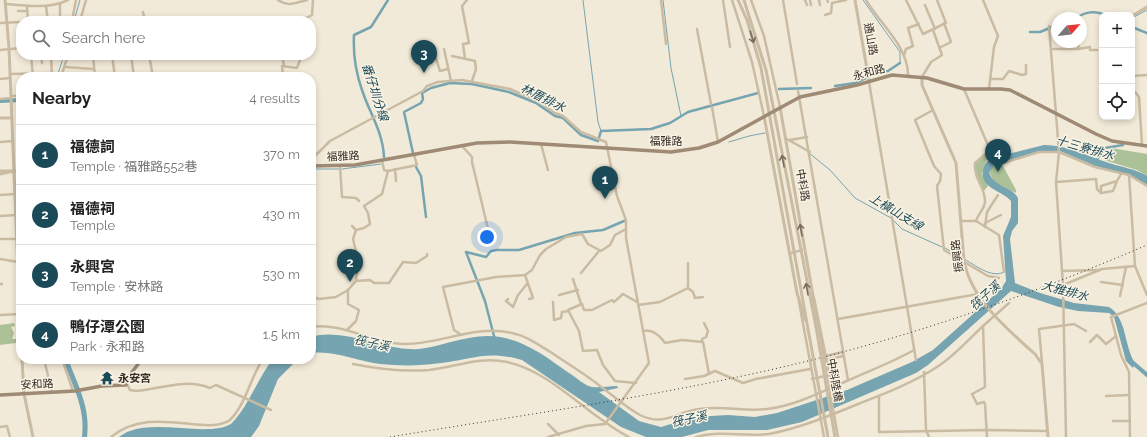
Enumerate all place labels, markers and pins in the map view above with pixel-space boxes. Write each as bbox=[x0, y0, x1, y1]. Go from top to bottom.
pin: 3 bbox=[411, 40, 437, 73]
pin: 4 bbox=[985, 139, 1011, 172]
pin: 1 bbox=[592, 166, 618, 199]
pin: 2 bbox=[337, 249, 363, 282]
temple icon: 永安宮 bbox=[99, 370, 115, 386]
place label: 永安宮 bbox=[118, 372, 151, 385]

